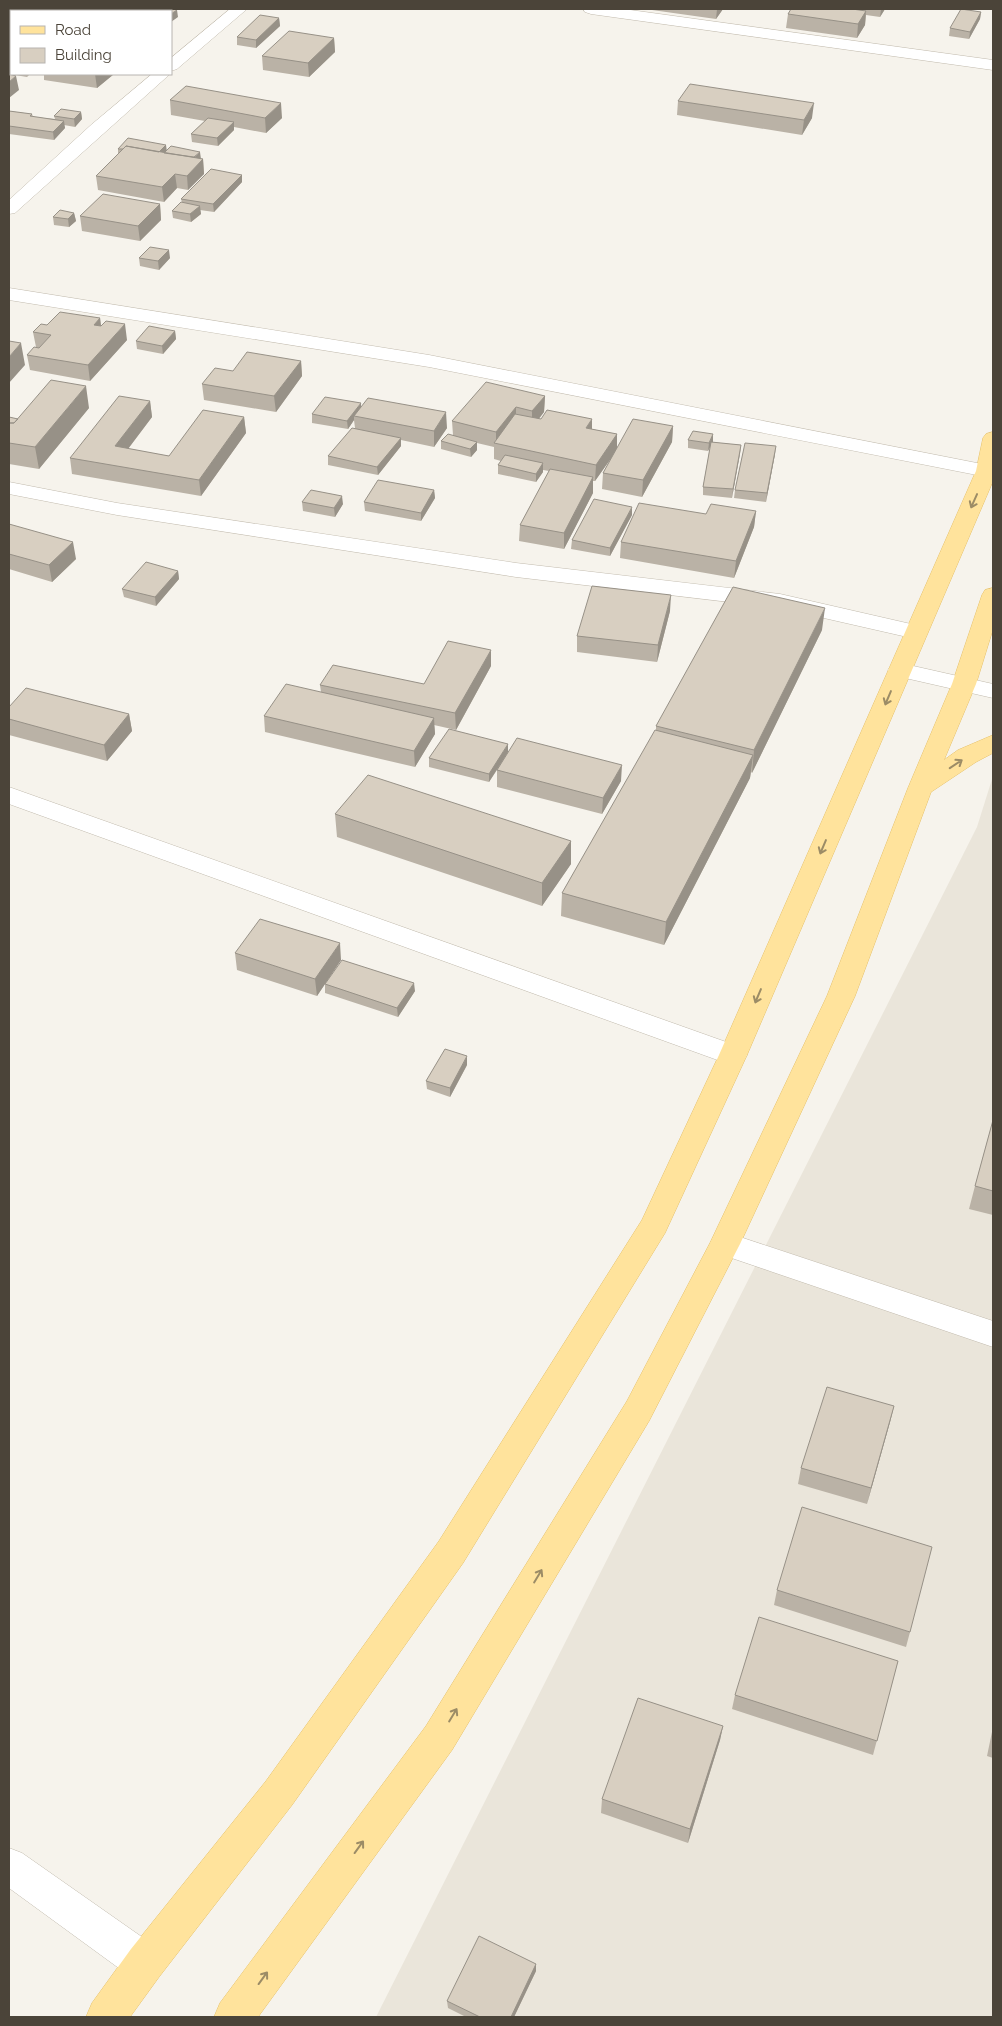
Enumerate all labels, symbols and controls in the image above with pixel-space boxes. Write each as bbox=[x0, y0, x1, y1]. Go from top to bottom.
legend bbox=[10, 10, 172, 75]
text: Road bbox=[55, 21, 91, 39]
text: Building bbox=[55, 46, 112, 64]
one-way arrow bbox=[969, 493, 979, 508]
one-way arrow bbox=[882, 690, 892, 705]
one-way arrow bbox=[948, 759, 962, 769]
one-way arrow bbox=[817, 839, 827, 854]
one-way arrow bbox=[753, 988, 763, 1003]
one-way arrow bbox=[533, 1569, 543, 1583]
one-way arrow bbox=[449, 1708, 459, 1722]
one-way arrow bbox=[354, 1840, 364, 1854]
one-way arrow bbox=[258, 1971, 268, 1985]

